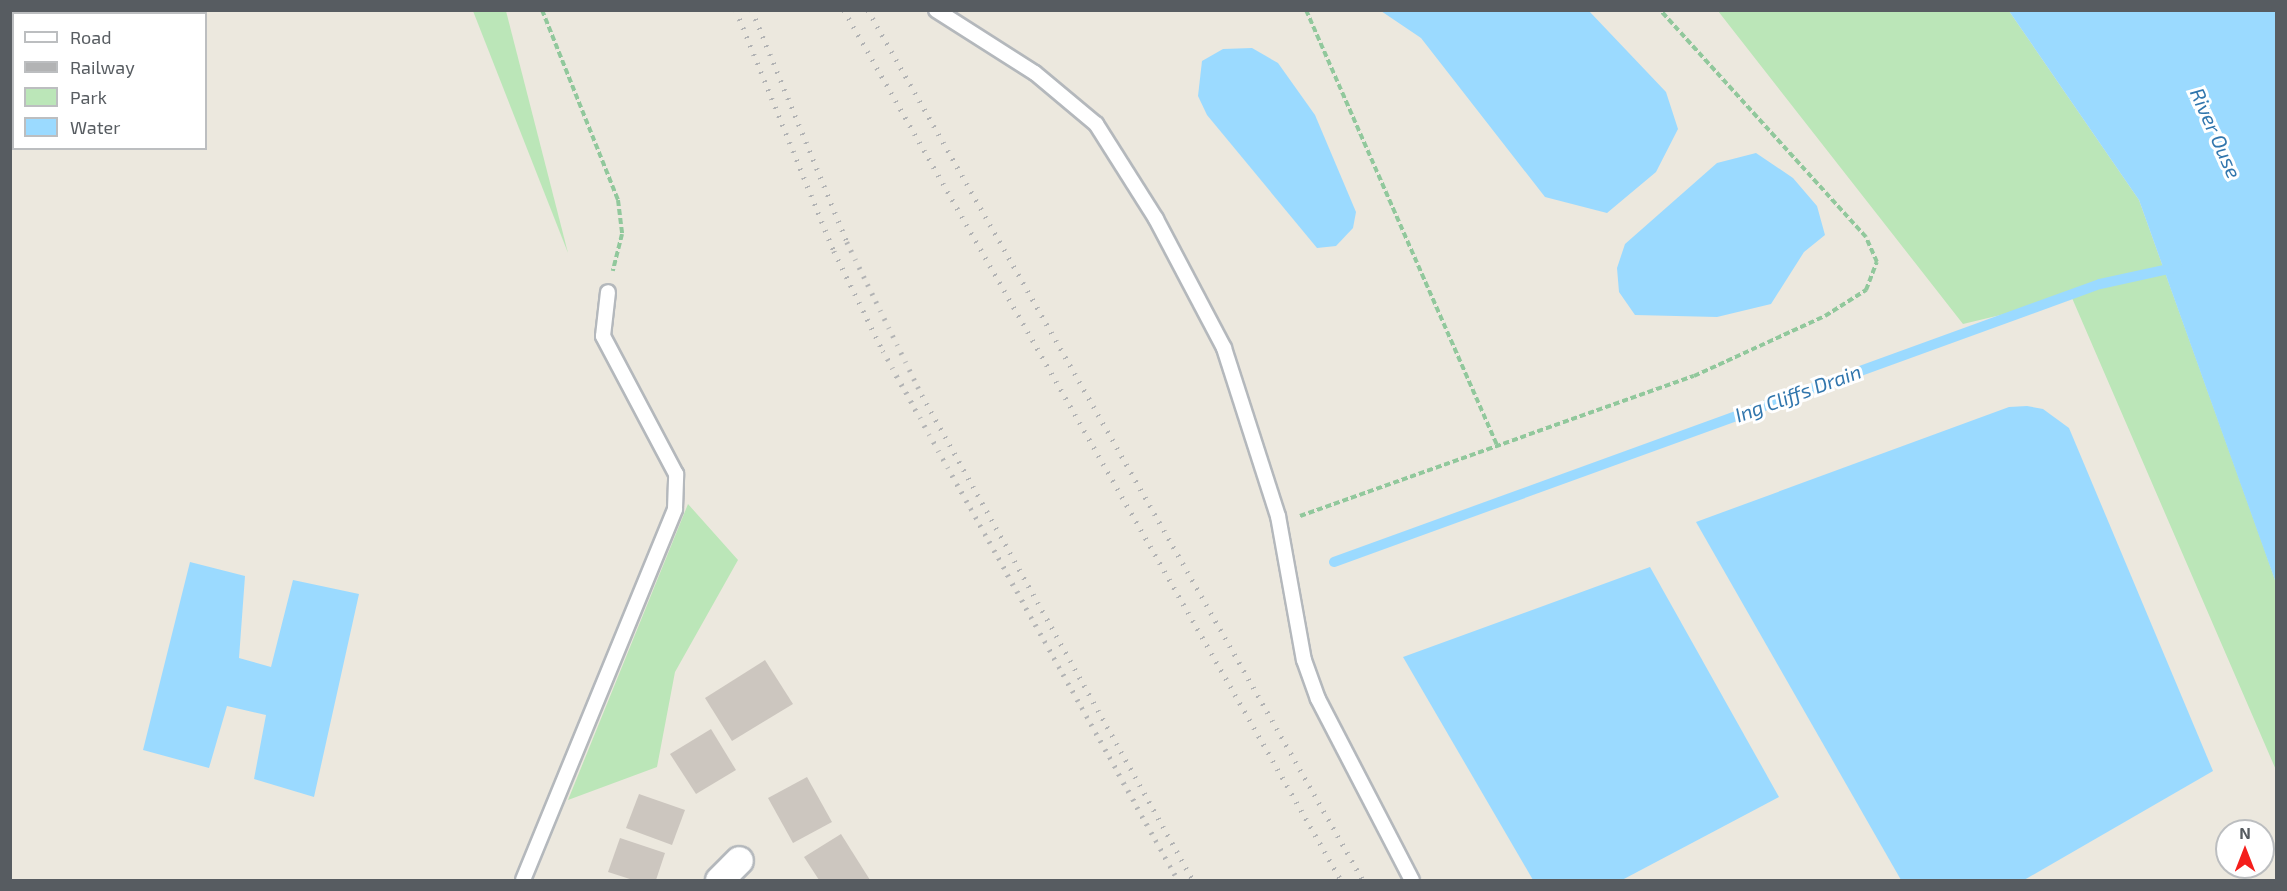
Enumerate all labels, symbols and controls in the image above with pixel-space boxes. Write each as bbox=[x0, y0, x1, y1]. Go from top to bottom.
legend bbox=[12, 12, 207, 150]
text: Road bbox=[70, 26, 111, 48]
text: Railway bbox=[70, 56, 135, 78]
water label: River Ouse bbox=[2185, 84, 2247, 182]
text: Park bbox=[70, 86, 107, 108]
text: Water bbox=[70, 116, 120, 138]
water label: Ing Cliffs Drain bbox=[1732, 359, 1864, 427]
north arrow bbox=[2215, 819, 2275, 879]
text: N bbox=[2239, 823, 2251, 842]

